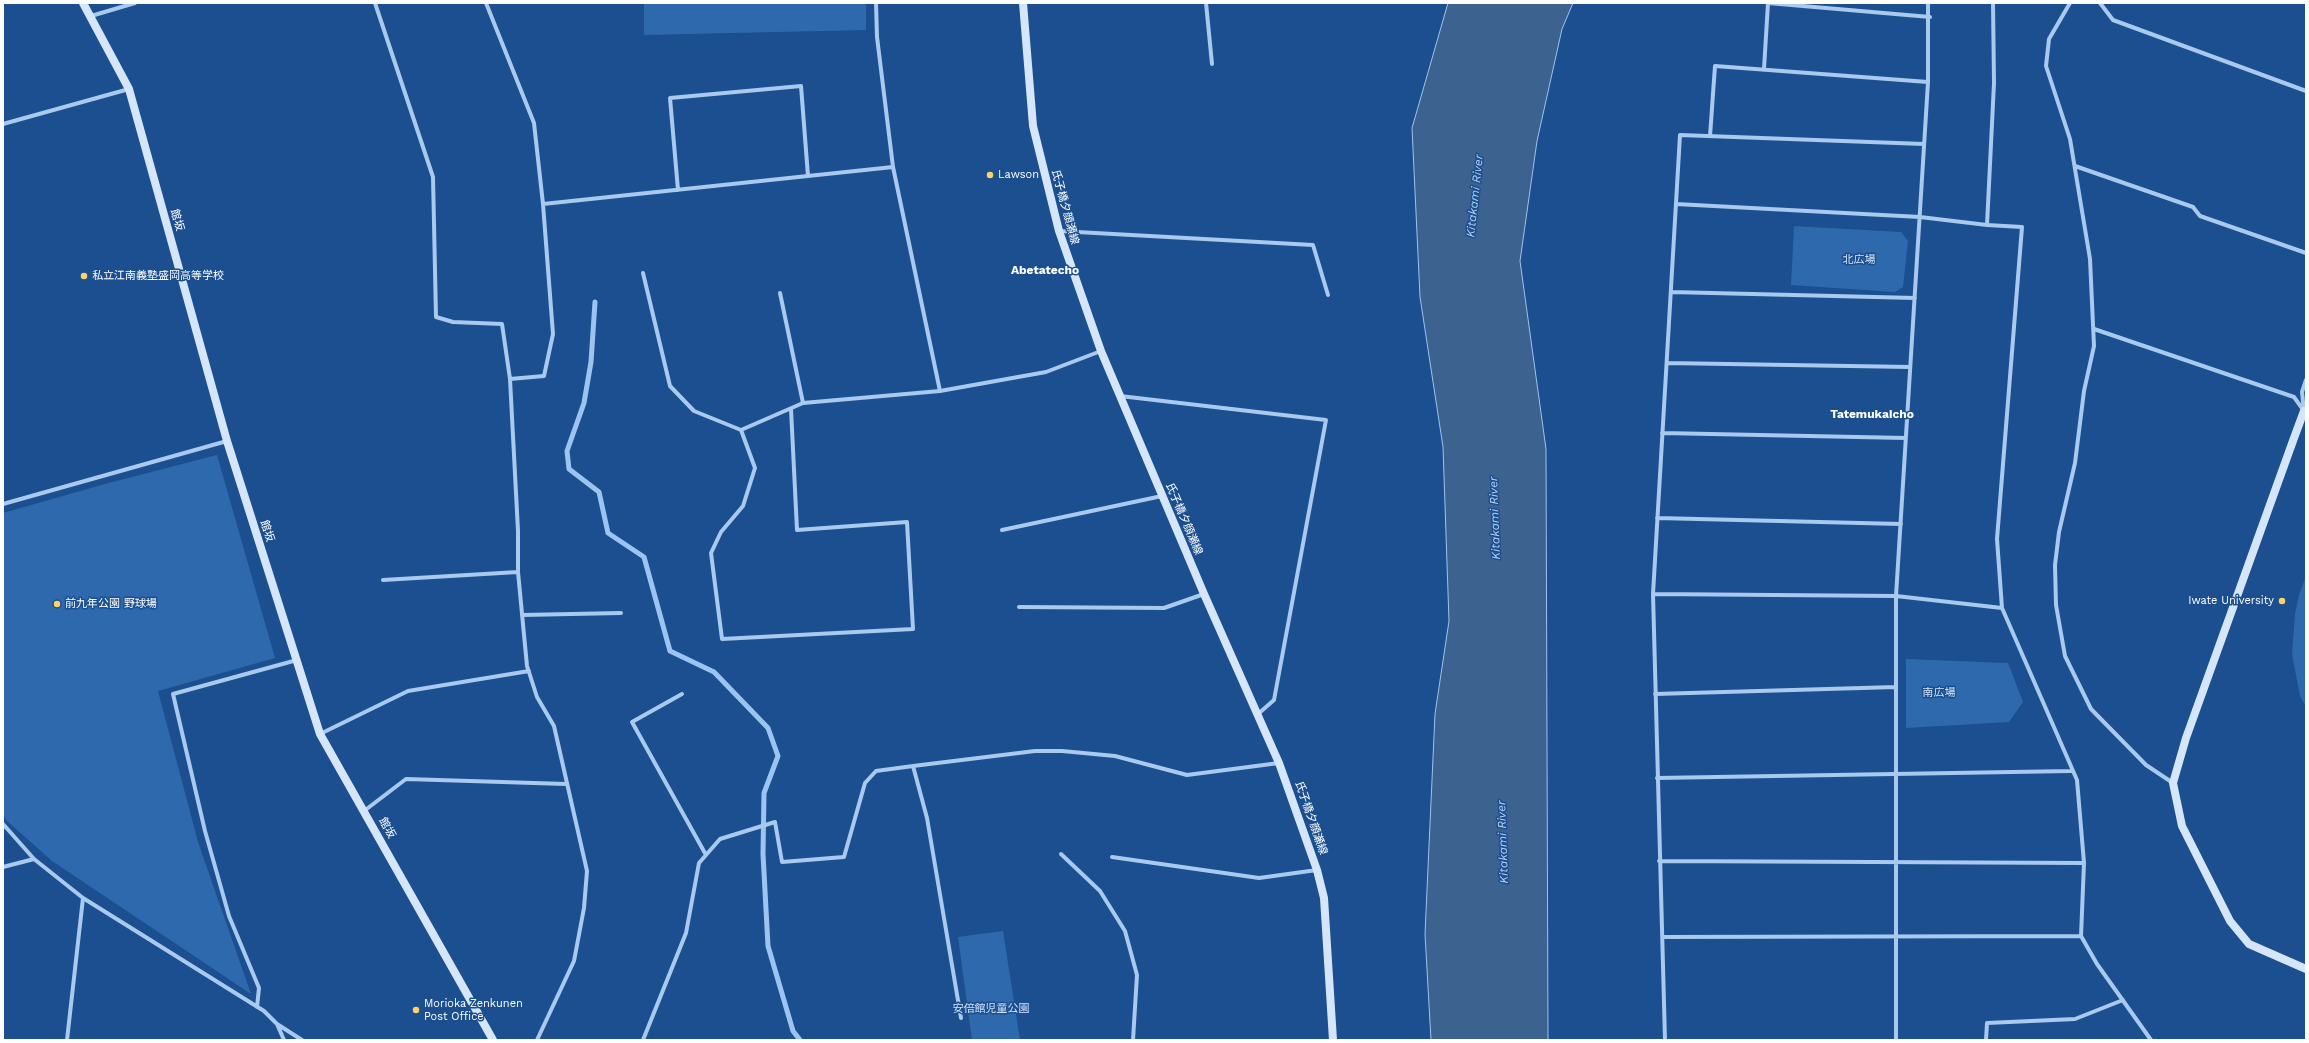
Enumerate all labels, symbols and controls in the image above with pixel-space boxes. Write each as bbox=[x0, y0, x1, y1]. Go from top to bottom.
water label: Kitakami River bbox=[1463, 154, 1487, 238]
place label: Lawson bbox=[998, 168, 1039, 182]
street label: 氏子橋夕顔瀬線 bbox=[1049, 168, 1081, 246]
marker: Lawson bbox=[985, 170, 995, 180]
street label: 館坂 bbox=[168, 208, 186, 232]
park label: 北広場 bbox=[1843, 253, 1875, 267]
district label: Abetatecho bbox=[1011, 263, 1079, 277]
place label: 私立江南義塾盛岡高等学校 bbox=[92, 269, 224, 283]
marker: 私立江南義塾盛岡高等学校 bbox=[79, 271, 89, 281]
district label: Tatemukaicho bbox=[1830, 407, 1914, 421]
water label: Kitakami River bbox=[1486, 476, 1504, 560]
street label: 氏子橋夕顔瀬線 bbox=[1163, 481, 1205, 557]
street label: 館坂 bbox=[257, 518, 277, 544]
place label: Iwate University bbox=[2188, 594, 2274, 608]
marker: Iwate University bbox=[2277, 596, 2287, 606]
place label: 前九年公園 野球場 bbox=[65, 597, 157, 611]
marker: 前九年公園 野球場 bbox=[52, 599, 62, 609]
park label: 南広場 bbox=[1923, 686, 1955, 700]
street label: 氏子橋夕顔瀬線 bbox=[1292, 779, 1330, 857]
water label: Kitakami River bbox=[1494, 800, 1512, 884]
street label: 館坂 bbox=[376, 815, 398, 841]
place label: Morioka Zenkunen Post Office bbox=[424, 997, 523, 1023]
park label: 安倍館児童公園 bbox=[953, 1002, 1029, 1016]
marker: Morioka Zenkunen Post Office bbox=[411, 1005, 421, 1015]

